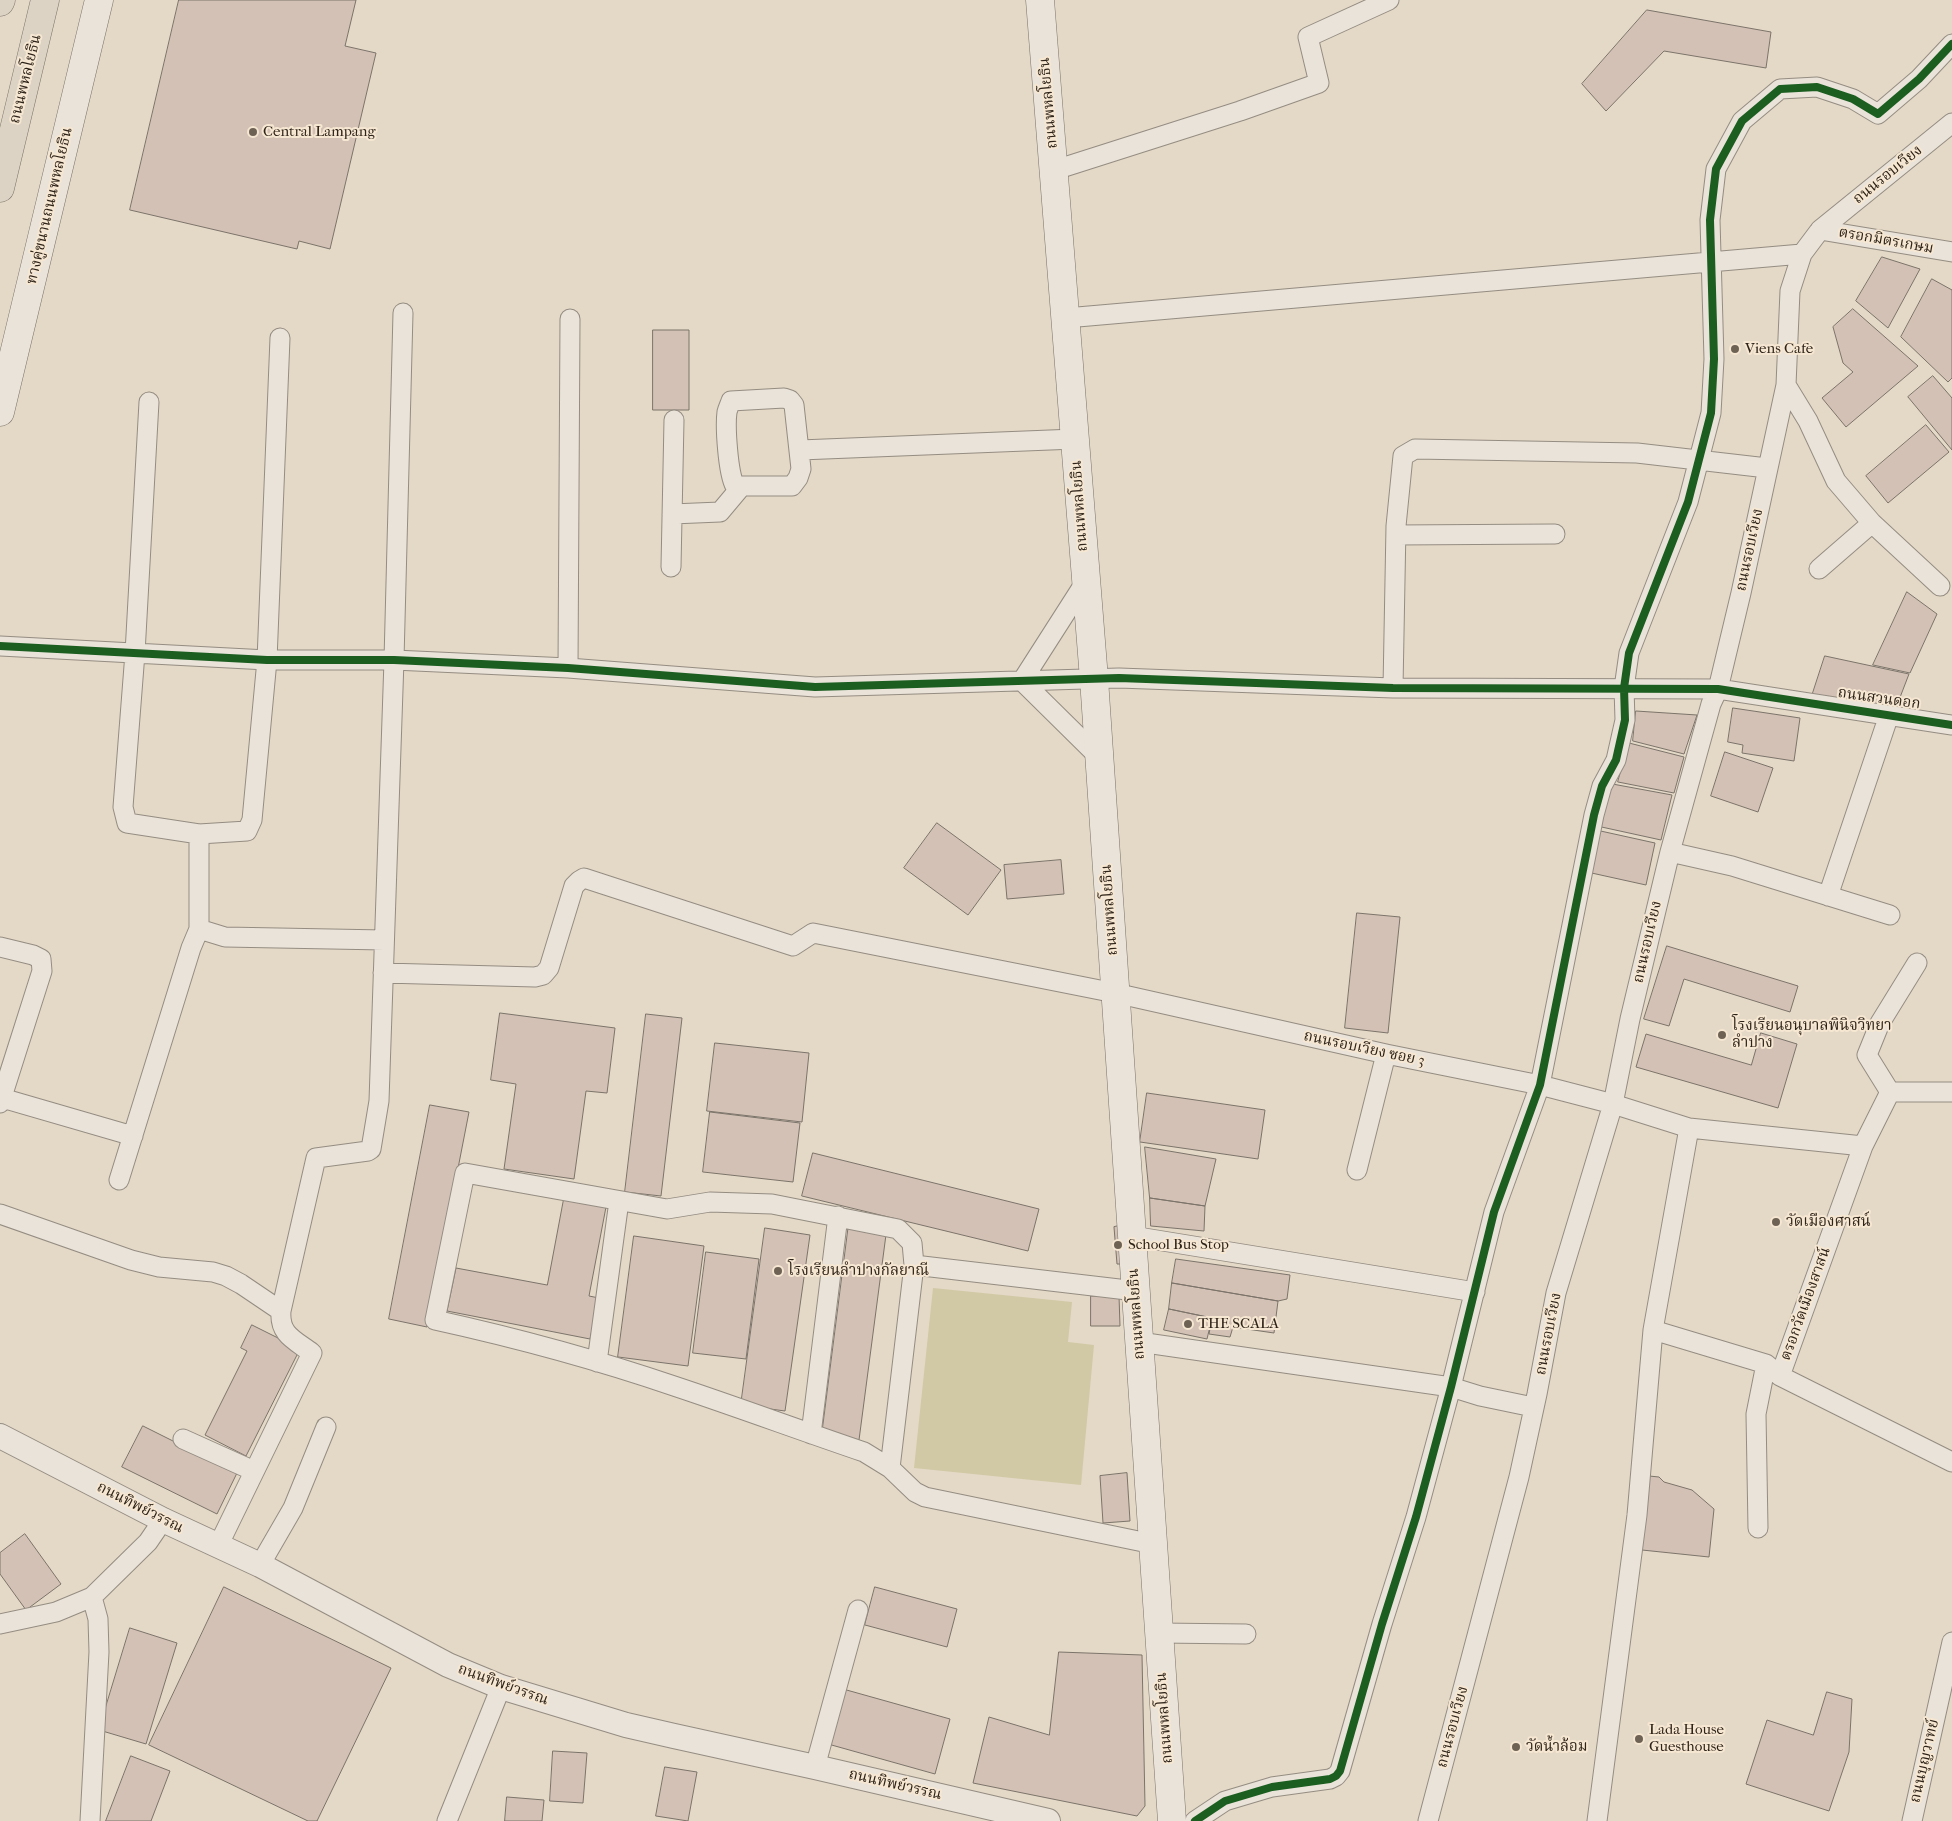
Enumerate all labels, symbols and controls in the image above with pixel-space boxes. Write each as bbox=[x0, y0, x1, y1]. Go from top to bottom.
street label: ถนนพหลโยธิน bbox=[6, 33, 46, 125]
street label: ถนนพหลโยธิน bbox=[1036, 57, 1062, 149]
place label: Central Lampang bbox=[263, 123, 375, 141]
street label: ทางคู่ขนานถนนพหลโยธิน bbox=[23, 126, 77, 286]
marker: Central Lampang bbox=[247, 126, 259, 138]
street label: ถนนรอบเวียง bbox=[1850, 142, 1926, 208]
street label: ตรอกมิตรเกษม bbox=[1837, 224, 1935, 258]
place label: Viens Cafe bbox=[1745, 340, 1813, 358]
marker: Viens Cafe bbox=[1729, 343, 1741, 355]
street label: ถนนพหลโยธิน bbox=[1068, 460, 1092, 552]
street label: ถนนรอบเวียง bbox=[1732, 507, 1768, 593]
street label: ถนนสวนดอก bbox=[1837, 684, 1921, 714]
street label: ถนนพหลโยธิน bbox=[1098, 864, 1122, 956]
street label: ถนนรอบเวียง bbox=[1630, 899, 1666, 985]
place label: โรงเรียนอนุบาลพินิจวิทยา ลำปาง bbox=[1732, 1017, 1892, 1052]
street label: ถนนรอบเวียง ซอย 3 bbox=[1302, 1027, 1426, 1071]
marker: โรงเรียนอนุบาลพินิจวิทยา ลำปาง bbox=[1716, 1029, 1728, 1041]
place label: วัดเมืองศาสน์ bbox=[1786, 1213, 1871, 1231]
marker: วัดเมืองศาสน์ bbox=[1770, 1216, 1782, 1228]
place label: School Bus Stop bbox=[1128, 1236, 1229, 1254]
marker: School Bus Stop bbox=[1112, 1239, 1124, 1251]
street label: ตรอกวัดเมืองสาสน์ bbox=[1777, 1245, 1835, 1363]
place label: โรงเรียนลำปางกัลยาณี bbox=[788, 1262, 929, 1280]
marker: โรงเรียนลำปางกัลยาณี bbox=[772, 1265, 784, 1277]
street label: ถนนพหลโยธิน bbox=[1125, 1268, 1149, 1360]
street label: ถนนรอบเวียง bbox=[1532, 1291, 1566, 1377]
place label: THE SCALA bbox=[1198, 1315, 1279, 1333]
marker: THE SCALA bbox=[1182, 1318, 1194, 1330]
street label: ถนนทิพย์วรรณ bbox=[94, 1478, 186, 1538]
street label: ถนนทิพย์วรรณ bbox=[455, 1660, 551, 1710]
street label: ถนนพหลโยธิน bbox=[1153, 1672, 1177, 1764]
street label: ถนนรอบเวียง bbox=[1433, 1684, 1473, 1770]
street label: ถนนบุญวาทย์ bbox=[1907, 1717, 1943, 1805]
place label: Lada House Guesthouse bbox=[1649, 1721, 1724, 1756]
marker: Lada House Guesthouse bbox=[1633, 1733, 1645, 1745]
place label: วัดน้ำล้อม bbox=[1526, 1738, 1588, 1756]
marker: วัดน้ำล้อม bbox=[1510, 1741, 1522, 1753]
street label: ถนนทิพย์วรรณ bbox=[847, 1766, 943, 1804]

